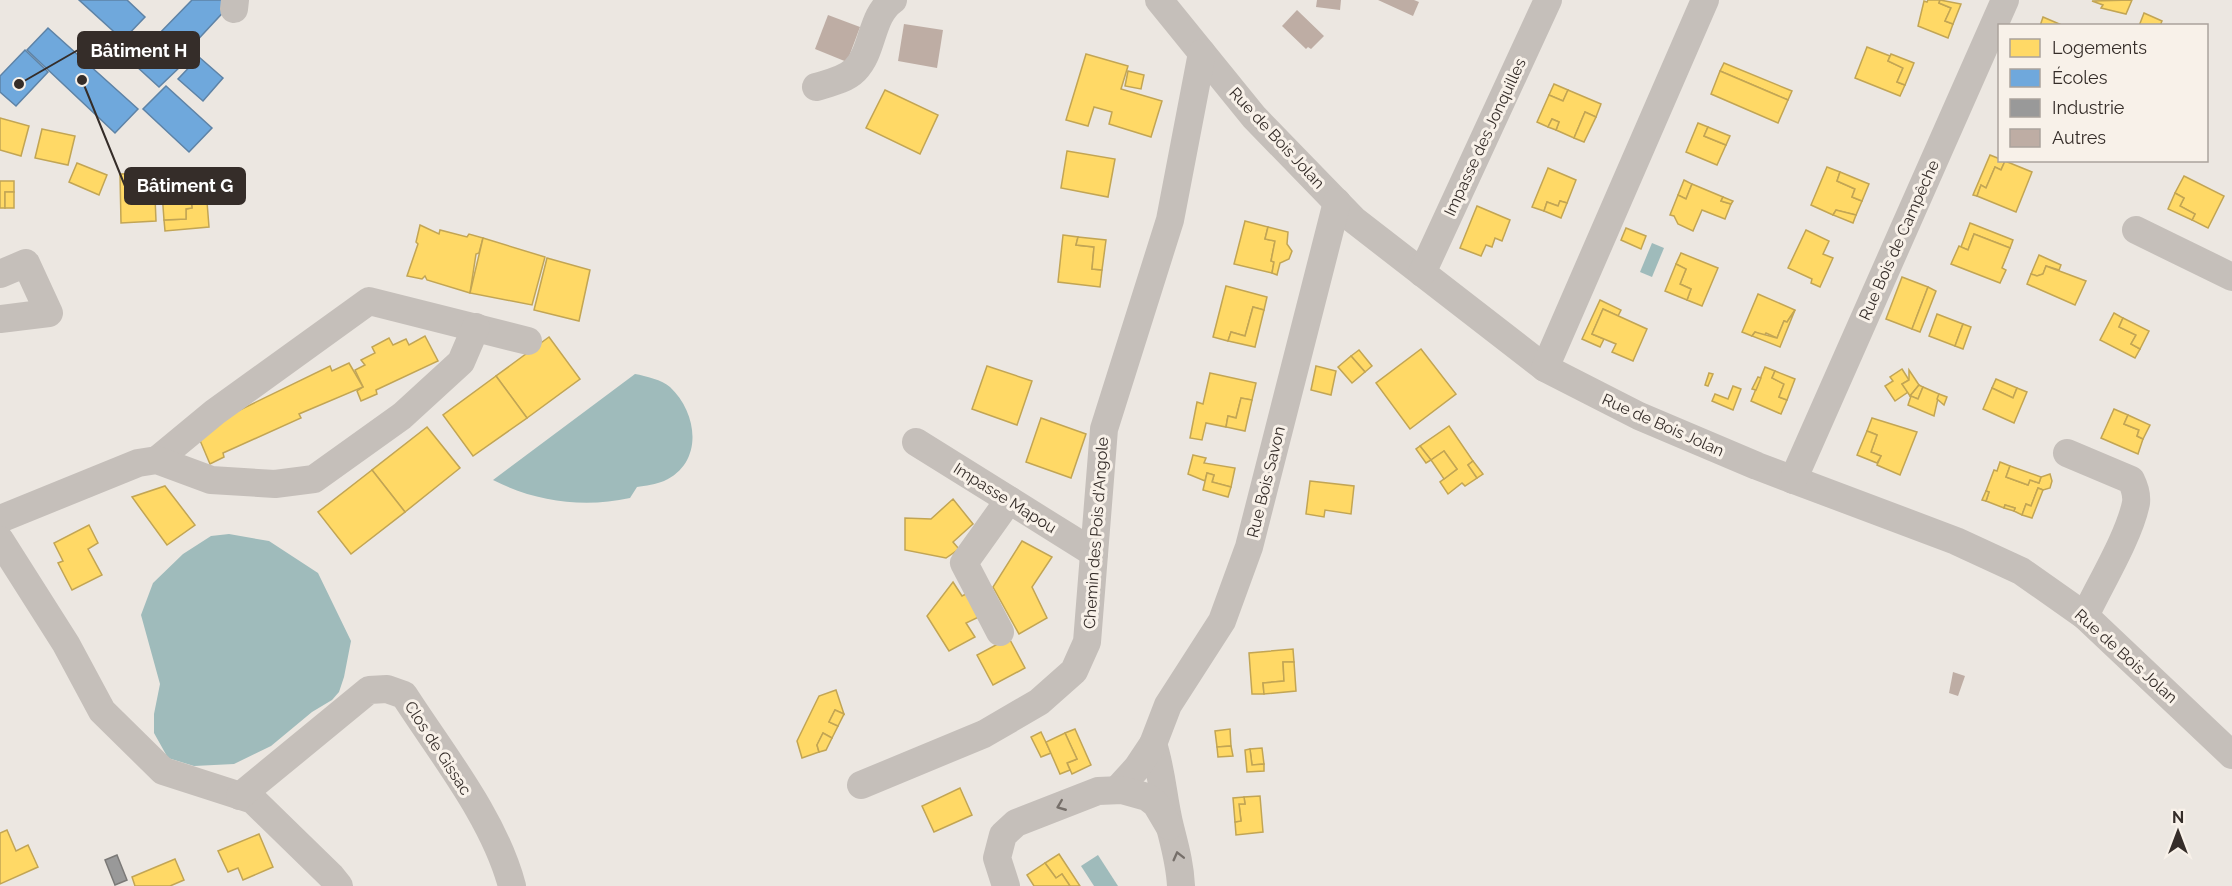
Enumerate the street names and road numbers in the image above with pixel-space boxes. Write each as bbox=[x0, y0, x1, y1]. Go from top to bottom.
street label: Impasse des Jonquilles bbox=[1440, 55, 1530, 219]
street label: Rue de Bois Jolan bbox=[1225, 84, 1329, 192]
street label: Rue Bois de Campêche bbox=[1855, 157, 1943, 323]
street label: Rue de Bois Jolan bbox=[1599, 390, 1727, 460]
street label: Rue Bois Savon bbox=[1243, 424, 1289, 540]
street label: Chemin des Pois d'Angole bbox=[1080, 436, 1112, 630]
street label: Impasse Mapou bbox=[950, 459, 1060, 537]
street label: Rue de Bois Jolan bbox=[2071, 605, 2181, 707]
street label: Clos de Gissac bbox=[401, 698, 475, 799]

